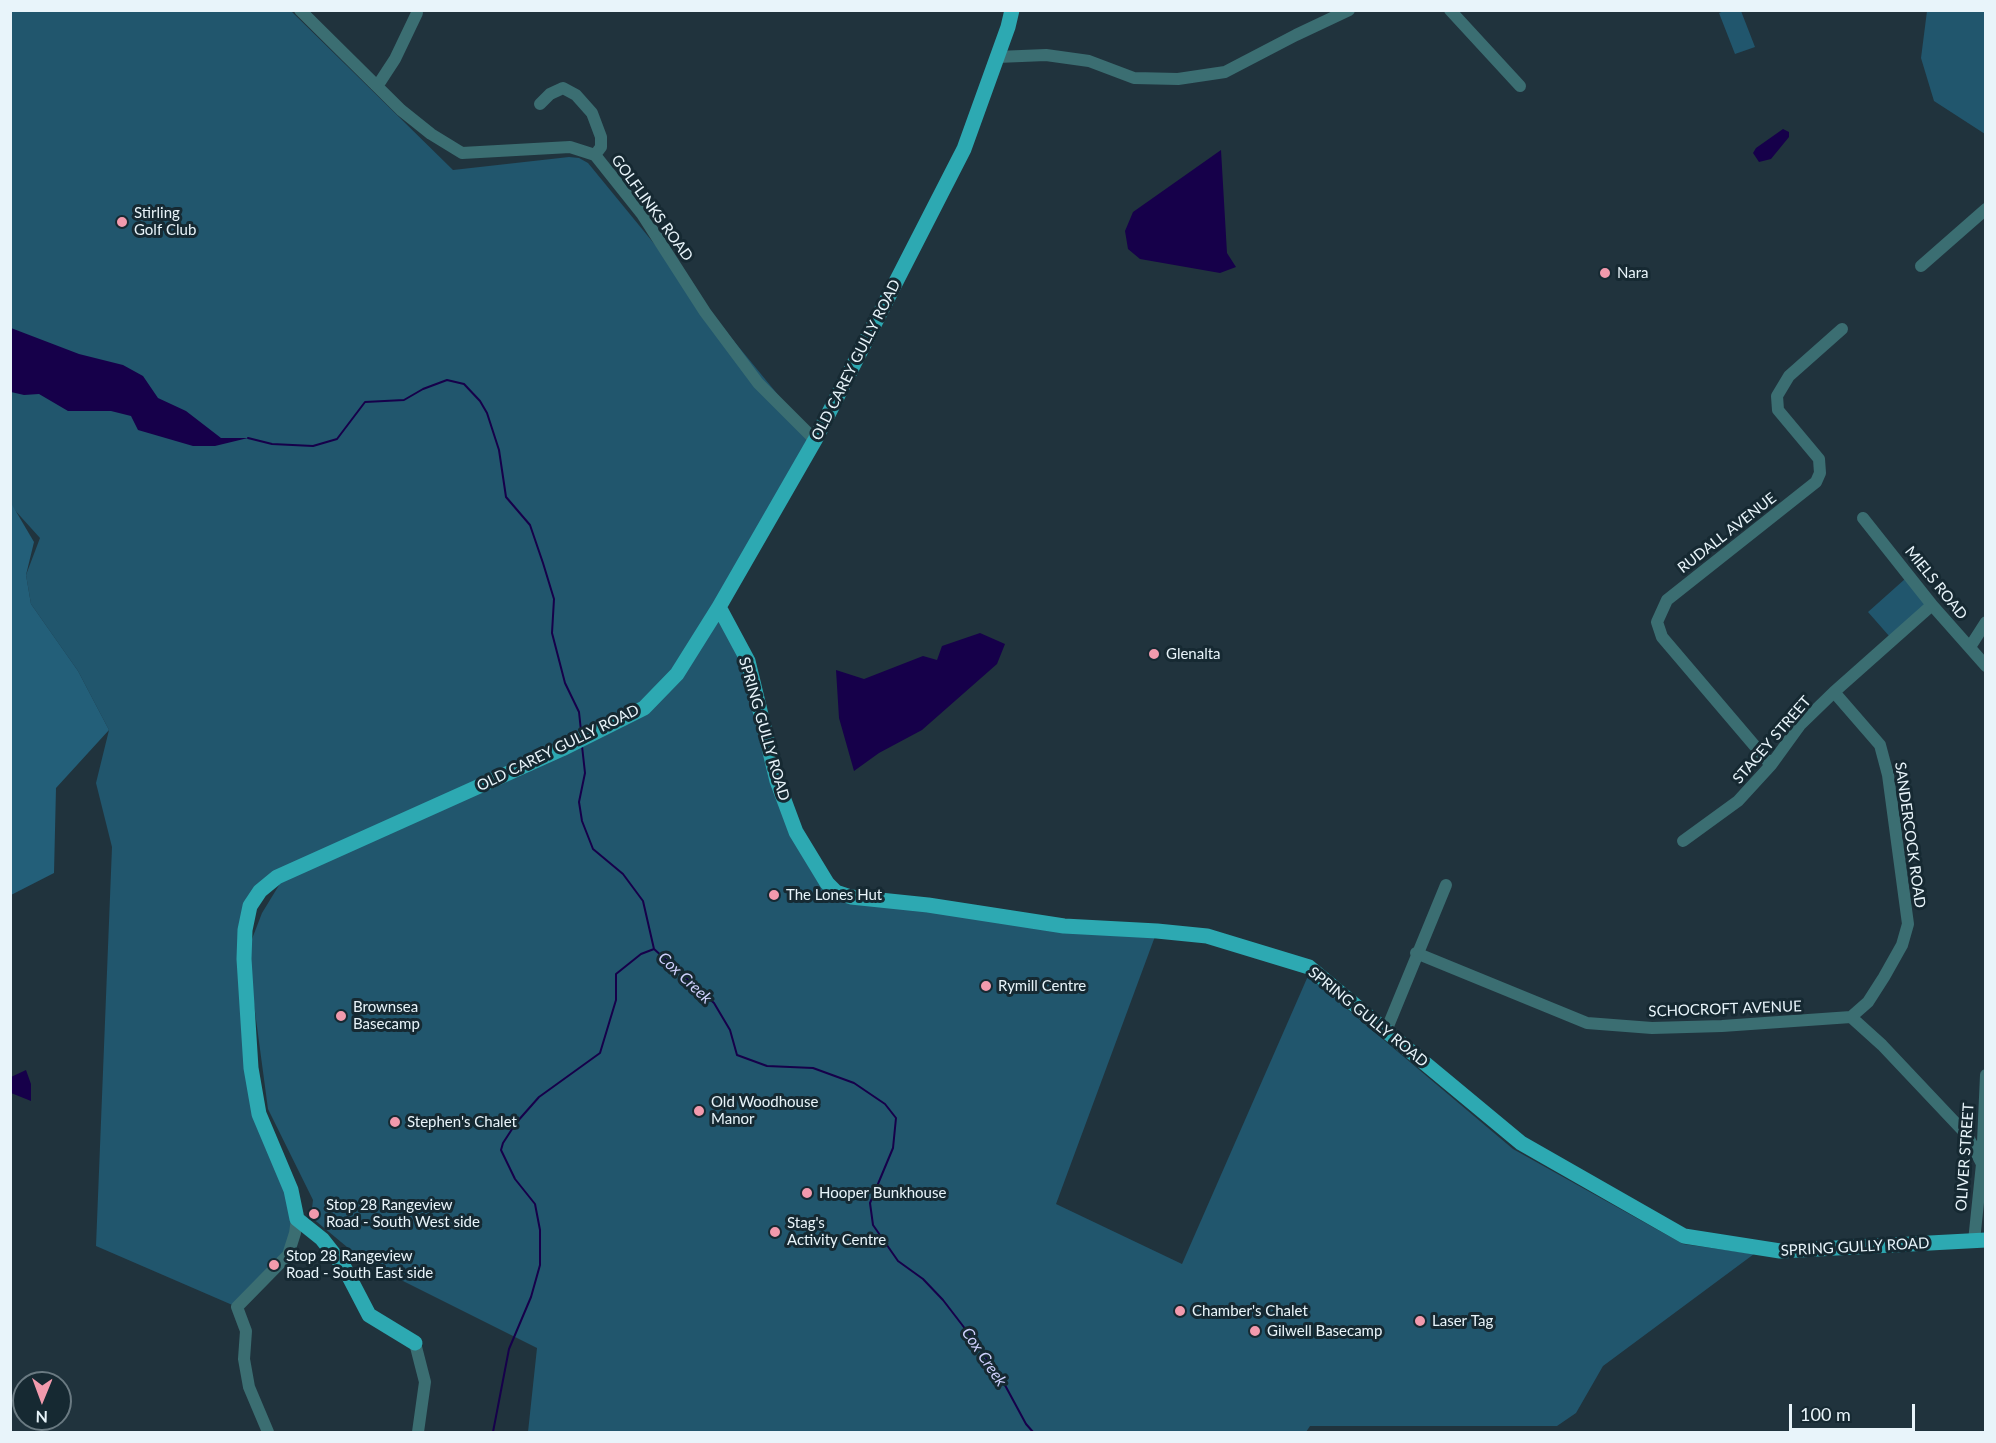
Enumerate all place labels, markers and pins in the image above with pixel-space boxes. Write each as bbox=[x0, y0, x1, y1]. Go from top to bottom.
place label: Stirling Golf Club bbox=[134, 204, 196, 239]
marker: Stirling Golf Club bbox=[115, 215, 129, 229]
place label: Nara bbox=[1617, 264, 1648, 282]
marker: Nara bbox=[1598, 266, 1612, 280]
place label: Glenalta bbox=[1166, 645, 1221, 663]
marker: Glenalta bbox=[1147, 647, 1161, 661]
place label: The Lones Hut bbox=[786, 886, 882, 904]
marker: The Lones Hut bbox=[767, 888, 781, 902]
place label: Rymill Centre bbox=[998, 977, 1086, 995]
marker: Rymill Centre bbox=[979, 979, 993, 993]
place label: Brownsea Basecamp bbox=[353, 998, 420, 1033]
marker: Brownsea Basecamp bbox=[334, 1009, 348, 1023]
place label: Old Woodhouse Manor bbox=[711, 1093, 818, 1128]
marker: Old Woodhouse Manor bbox=[692, 1104, 706, 1118]
place label: Stephen's Chalet bbox=[407, 1113, 517, 1131]
marker: Stephen's Chalet bbox=[388, 1115, 402, 1129]
place label: Hooper Bunkhouse bbox=[819, 1184, 946, 1202]
marker: Hooper Bunkhouse bbox=[800, 1186, 814, 1200]
place label: Stop 28 Rangeview Road - South West side bbox=[326, 1196, 480, 1231]
marker: Stop 28 Rangeview Road - South West side bbox=[307, 1207, 321, 1221]
place label: Stag's Activity Centre bbox=[787, 1214, 886, 1249]
marker: Stag's Activity Centre bbox=[768, 1225, 782, 1239]
place label: Stop 28 Rangeview Road - South East side bbox=[286, 1247, 433, 1282]
marker: Stop 28 Rangeview Road - South East side bbox=[267, 1258, 281, 1272]
place label: Chamber's Chalet bbox=[1192, 1302, 1308, 1320]
marker: Chamber's Chalet bbox=[1173, 1304, 1187, 1318]
place label: Laser Tag bbox=[1432, 1312, 1493, 1330]
marker: Laser Tag bbox=[1413, 1314, 1427, 1328]
place label: Gilwell Basecamp bbox=[1267, 1322, 1382, 1340]
marker: Gilwell Basecamp bbox=[1248, 1324, 1262, 1338]

